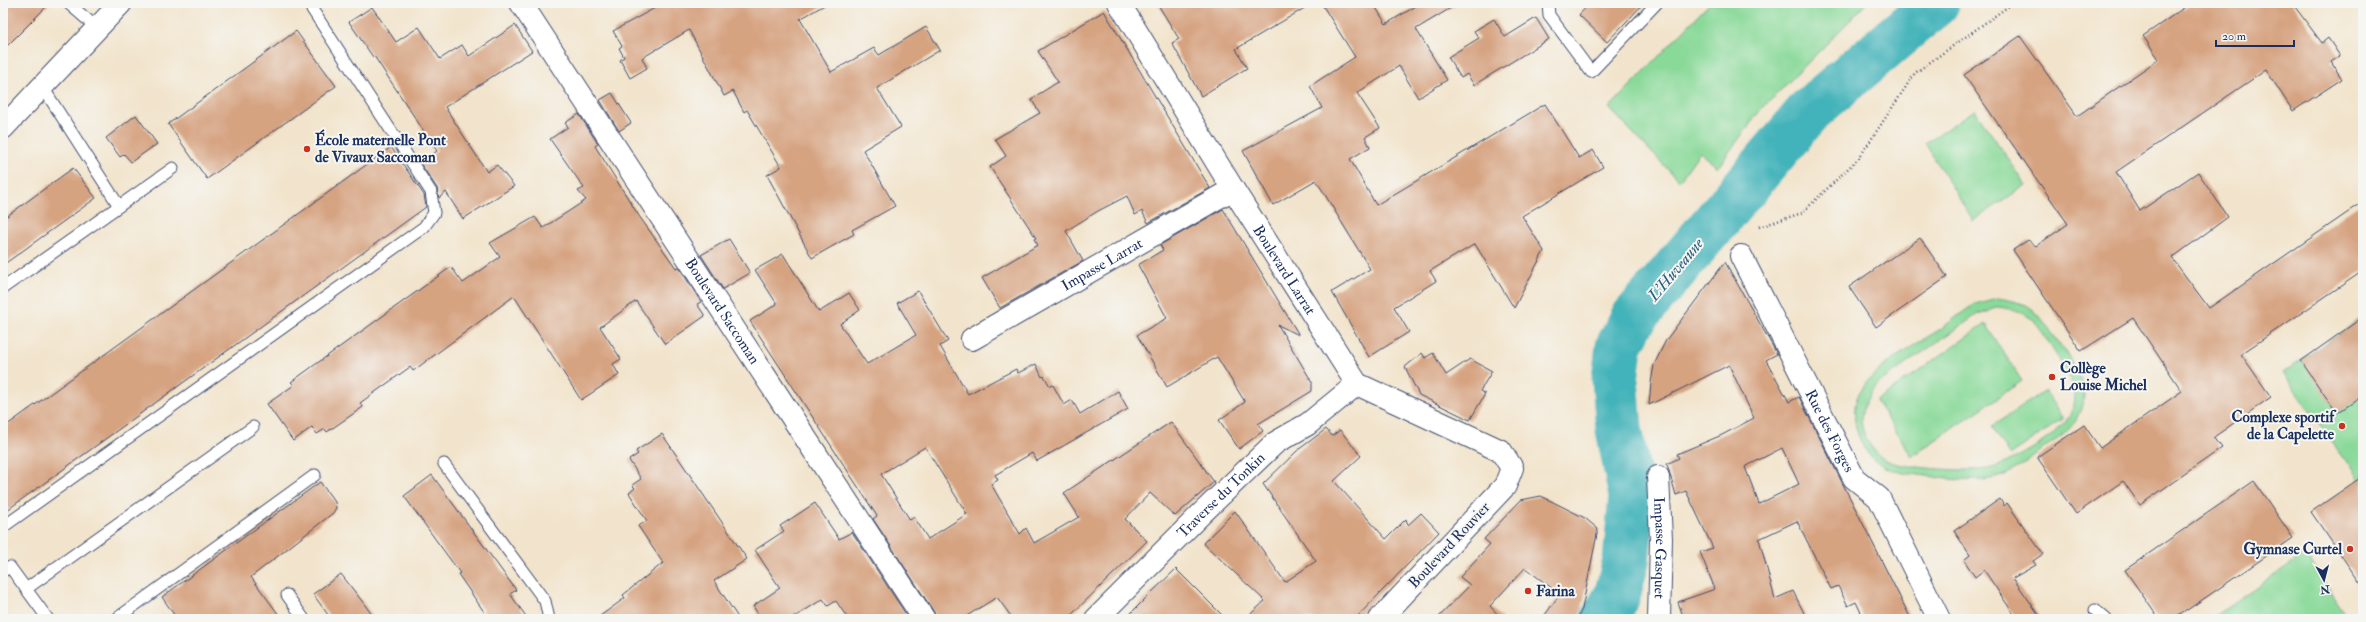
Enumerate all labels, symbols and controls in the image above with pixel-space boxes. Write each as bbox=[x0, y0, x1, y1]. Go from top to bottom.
scale bar bbox=[2216, 22, 2294, 48]
text: 20 m bbox=[2222, 29, 2247, 44]
place label: École maternelle Pont de Vivaux Saccoman bbox=[315, 129, 446, 167]
marker: École maternelle Pont de Vivaux Saccoman bbox=[302, 144, 312, 154]
street label: Boulevard Larrat bbox=[1248, 222, 1320, 319]
street label: Impasse Larrat bbox=[1058, 234, 1146, 295]
water label: L'Huveaune bbox=[1643, 234, 1708, 306]
street label: Boulevard Saccoman bbox=[680, 255, 764, 368]
place label: Collège Louise Michel bbox=[2060, 359, 2147, 395]
marker: Collège Louise Michel bbox=[2047, 372, 2057, 382]
street label: Rue des Forges bbox=[1800, 386, 1858, 476]
place label: Complexe sportif de la Capelette bbox=[2231, 408, 2337, 445]
marker: Complexe sportif de la Capelette bbox=[2337, 421, 2347, 431]
street label: Traverse du Tonkin bbox=[1173, 448, 1270, 542]
street label: Impasse Gasquet bbox=[1649, 497, 1670, 599]
street label: Boulevard Rouvier bbox=[1404, 498, 1495, 593]
place label: Gymnase Curtel bbox=[2244, 540, 2342, 560]
marker: Gymnase Curtel bbox=[2345, 544, 2355, 554]
north arrow bbox=[2304, 560, 2344, 600]
place label: Farina bbox=[1536, 582, 1575, 601]
text: N bbox=[2318, 582, 2332, 597]
marker: Farina bbox=[1523, 586, 1533, 596]

